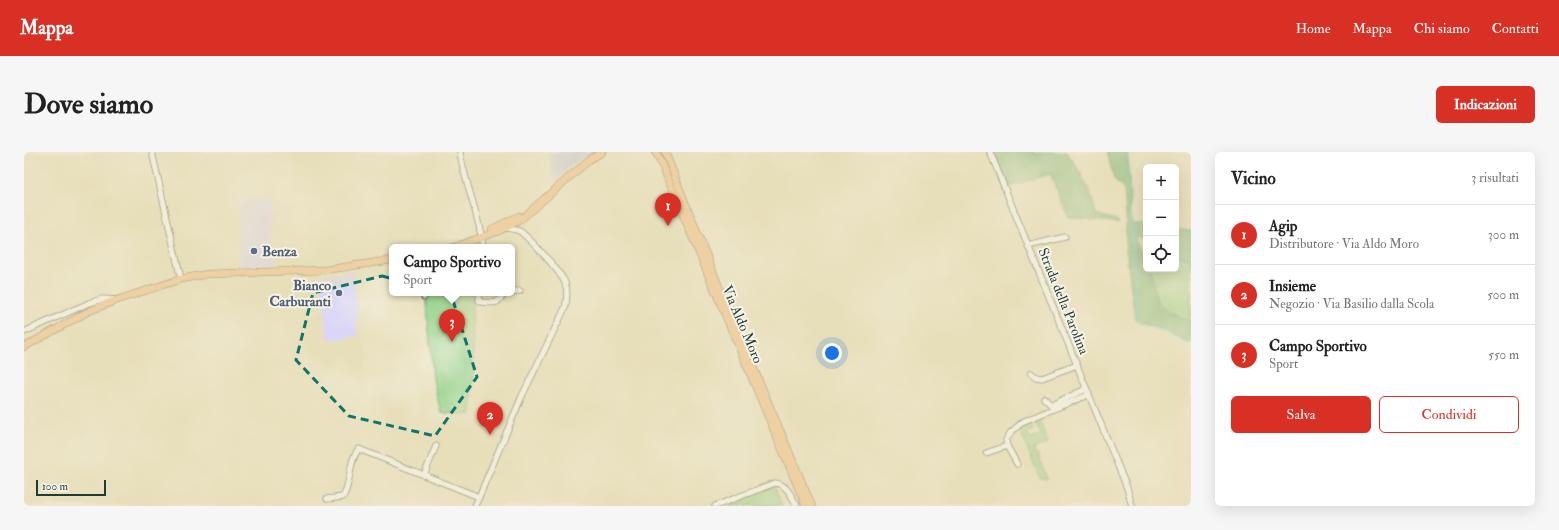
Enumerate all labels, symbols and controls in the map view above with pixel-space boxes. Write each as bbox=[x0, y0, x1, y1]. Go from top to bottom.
text: Mappa bbox=[20, 16, 73, 40]
text: Home bbox=[1296, 20, 1331, 37]
text: Mappa bbox=[1353, 20, 1392, 37]
text: Chi siamo bbox=[1414, 20, 1470, 37]
text: Contatti bbox=[1492, 20, 1539, 37]
button: Indicazioni bbox=[1436, 86, 1535, 123]
text: Dove siamo bbox=[24, 87, 153, 122]
map controls bbox=[1143, 164, 1179, 272]
button: + bbox=[1143, 164, 1179, 200]
text: Vicino bbox=[1231, 168, 1276, 189]
text: 3 risultati bbox=[1471, 170, 1519, 186]
pin: 1 bbox=[655, 193, 681, 226]
button: − bbox=[1143, 200, 1179, 236]
text: Agip bbox=[1269, 217, 1297, 236]
text: 1 bbox=[1242, 227, 1246, 243]
text: 300 m bbox=[1488, 227, 1519, 243]
button: locate bbox=[1143, 236, 1179, 272]
text: Distributore · Via Aldo Moro bbox=[1269, 236, 1419, 252]
place label: Benza bbox=[262, 243, 298, 260]
popup bbox=[389, 244, 515, 296]
street label: Strada della Parolina bbox=[1034, 245, 1093, 357]
marker: Benza bbox=[249, 246, 259, 256]
text: Campo Sportivo bbox=[403, 253, 501, 272]
text: Sport bbox=[403, 272, 432, 288]
place label: Bianco Carburanti bbox=[269, 277, 331, 310]
text: Insieme bbox=[1269, 277, 1316, 296]
street label: Via Aldo Moro bbox=[718, 283, 767, 366]
text: 2 bbox=[1241, 287, 1247, 303]
text: 500 m bbox=[1487, 287, 1519, 303]
marker: Bianco Carburanti bbox=[334, 288, 344, 298]
text: Negozio · Via Basilio dalla Scola bbox=[1269, 296, 1434, 312]
pin: 3 bbox=[439, 309, 465, 342]
text: Campo Sportivo bbox=[1269, 337, 1367, 356]
your location bbox=[822, 343, 842, 363]
text: 3 bbox=[1242, 347, 1247, 363]
text: 550 m bbox=[1488, 347, 1519, 363]
text: Sport bbox=[1269, 356, 1298, 372]
button: Salva bbox=[1231, 396, 1371, 433]
button: Condividi bbox=[1379, 396, 1519, 433]
pin: 2 bbox=[477, 402, 503, 435]
scale bar bbox=[36, 478, 106, 497]
text: 100 m bbox=[42, 480, 68, 493]

